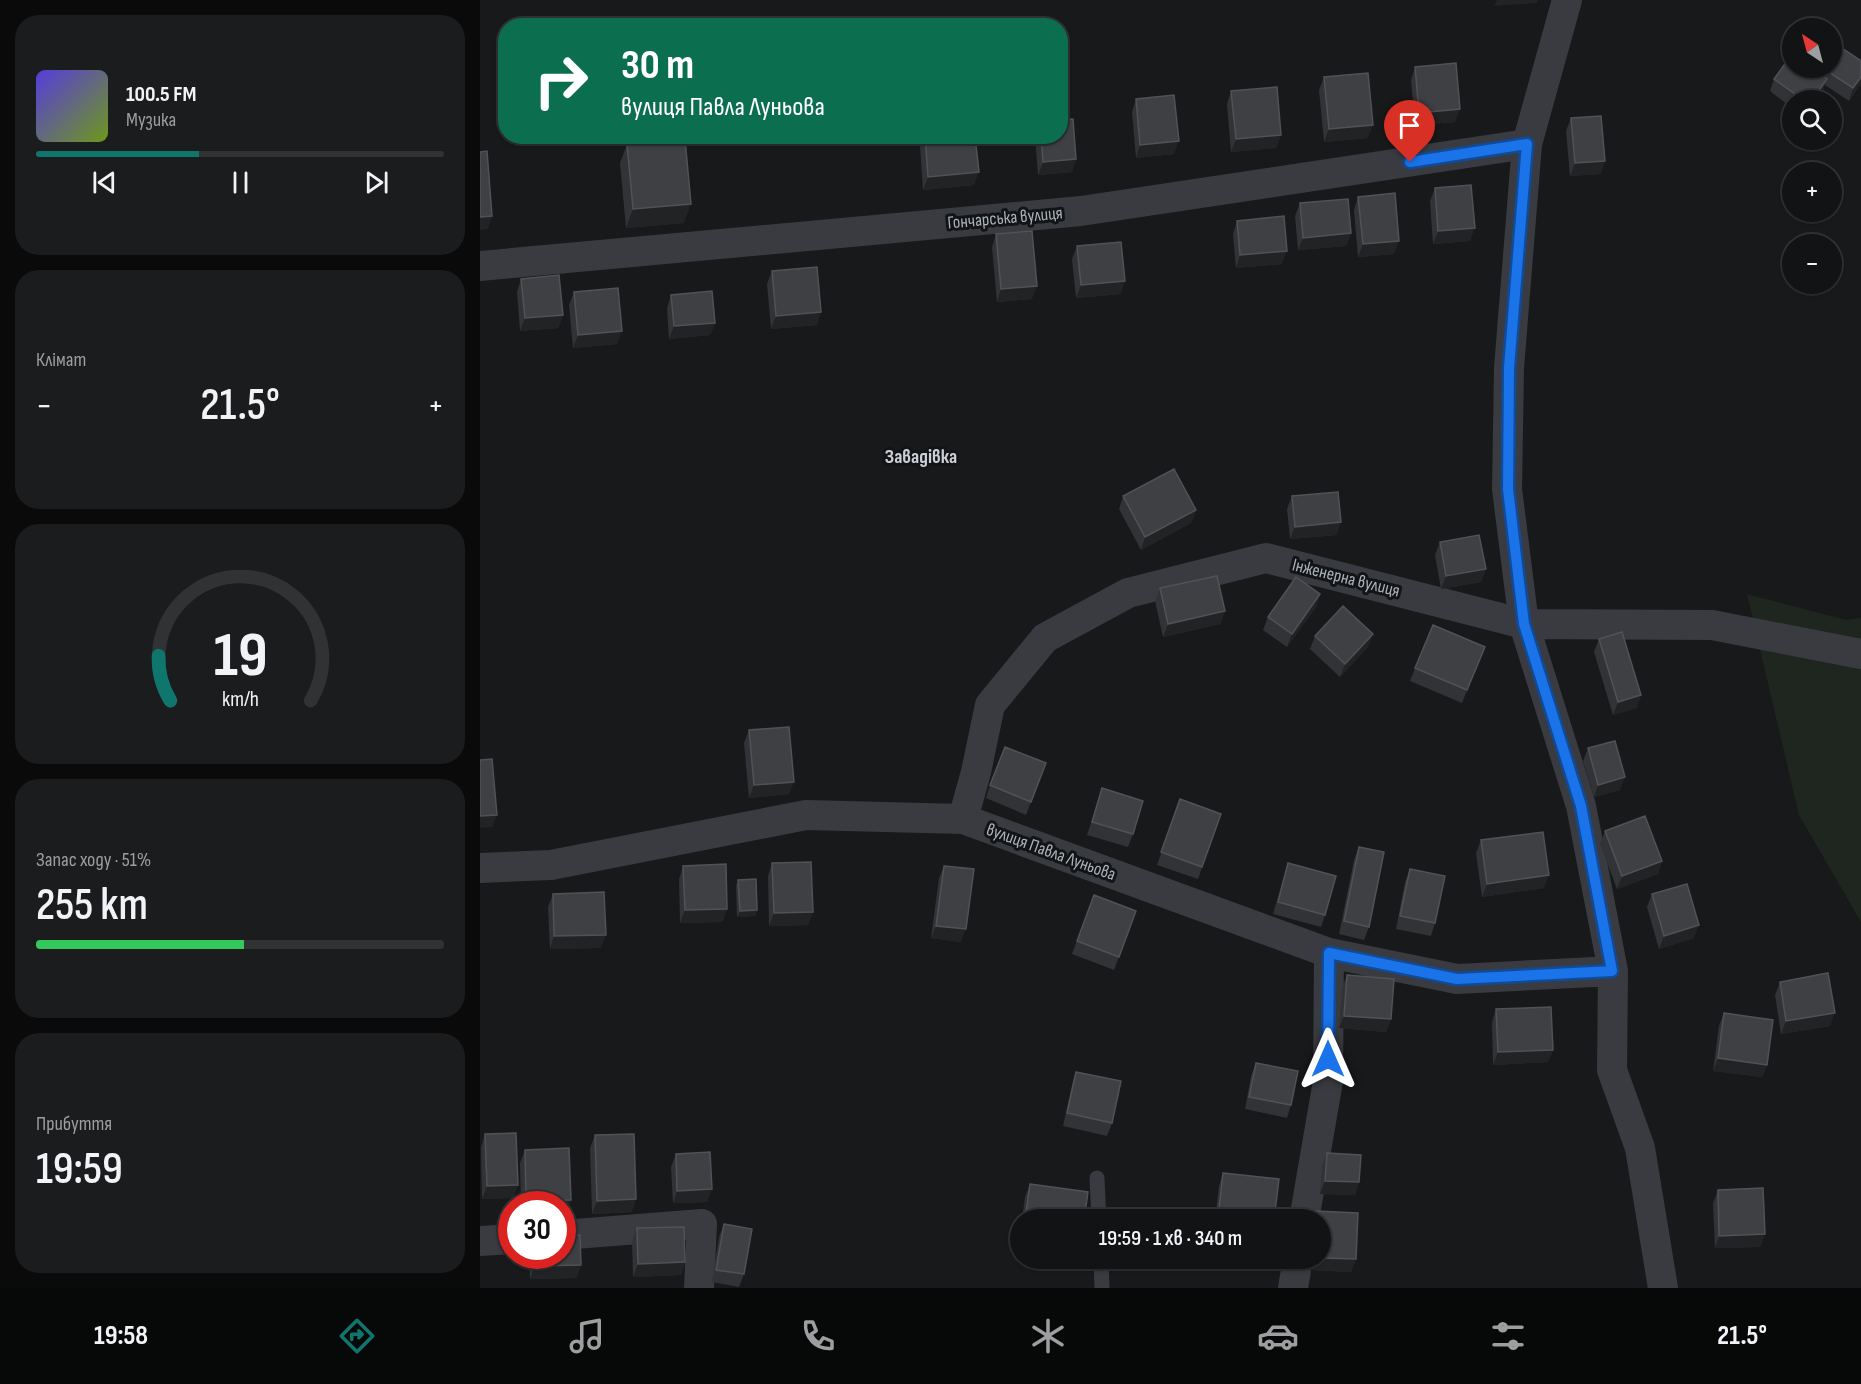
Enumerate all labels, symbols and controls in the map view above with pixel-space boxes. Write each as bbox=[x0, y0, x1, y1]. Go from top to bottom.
north arrow bbox=[1782, 18, 1842, 78]
map controls bbox=[1782, 18, 1842, 294]
text: 30 m bbox=[621, 40, 694, 91]
icon: right bbox=[522, 42, 600, 120]
text: 100.5 FM bbox=[126, 81, 196, 108]
button: search bbox=[1782, 90, 1842, 150]
text: вулиця Павла Луньова bbox=[621, 91, 825, 123]
pin bbox=[1384, 100, 1435, 162]
text: Музика bbox=[126, 108, 176, 132]
icon: arrive bbox=[1393, 109, 1426, 142]
button: + bbox=[1782, 162, 1842, 222]
icon: previous bbox=[88, 166, 121, 199]
icon: pause bbox=[224, 166, 257, 199]
icon: next bbox=[360, 166, 393, 199]
street label: Гончарська вулиця bbox=[947, 203, 1063, 233]
button: − bbox=[1782, 234, 1842, 294]
text: Клімат bbox=[36, 348, 86, 372]
text: 21.5° bbox=[200, 378, 280, 433]
text: − bbox=[36, 386, 52, 426]
text: + bbox=[428, 386, 444, 426]
district label: Завадівка bbox=[885, 445, 957, 469]
street label: Інженерна вулиця bbox=[1290, 554, 1402, 602]
text: 19 bbox=[213, 619, 267, 694]
text: km/h bbox=[221, 687, 259, 712]
street label: вулиця Павла Луньова bbox=[984, 819, 1119, 885]
text: Запас ходу · 51% bbox=[36, 848, 151, 872]
text: 255 km bbox=[36, 878, 148, 933]
position arrow bbox=[1296, 1027, 1360, 1091]
text: Прибуття bbox=[36, 1112, 112, 1136]
text: 19:59 bbox=[36, 1142, 123, 1197]
speed limit sign: 30 bbox=[498, 1191, 576, 1269]
text: 19:59 · 1 хв · 340 m bbox=[1099, 1225, 1242, 1252]
icon: directions bbox=[336, 1315, 378, 1357]
icon: music bbox=[566, 1315, 608, 1357]
icon: phone bbox=[797, 1315, 839, 1357]
icon: climate bbox=[1027, 1315, 1069, 1357]
icon: car bbox=[1257, 1315, 1299, 1357]
icon: filters bbox=[1487, 1315, 1529, 1357]
text: 19:58 bbox=[94, 1320, 148, 1352]
text: 21.5° bbox=[1717, 1320, 1767, 1352]

